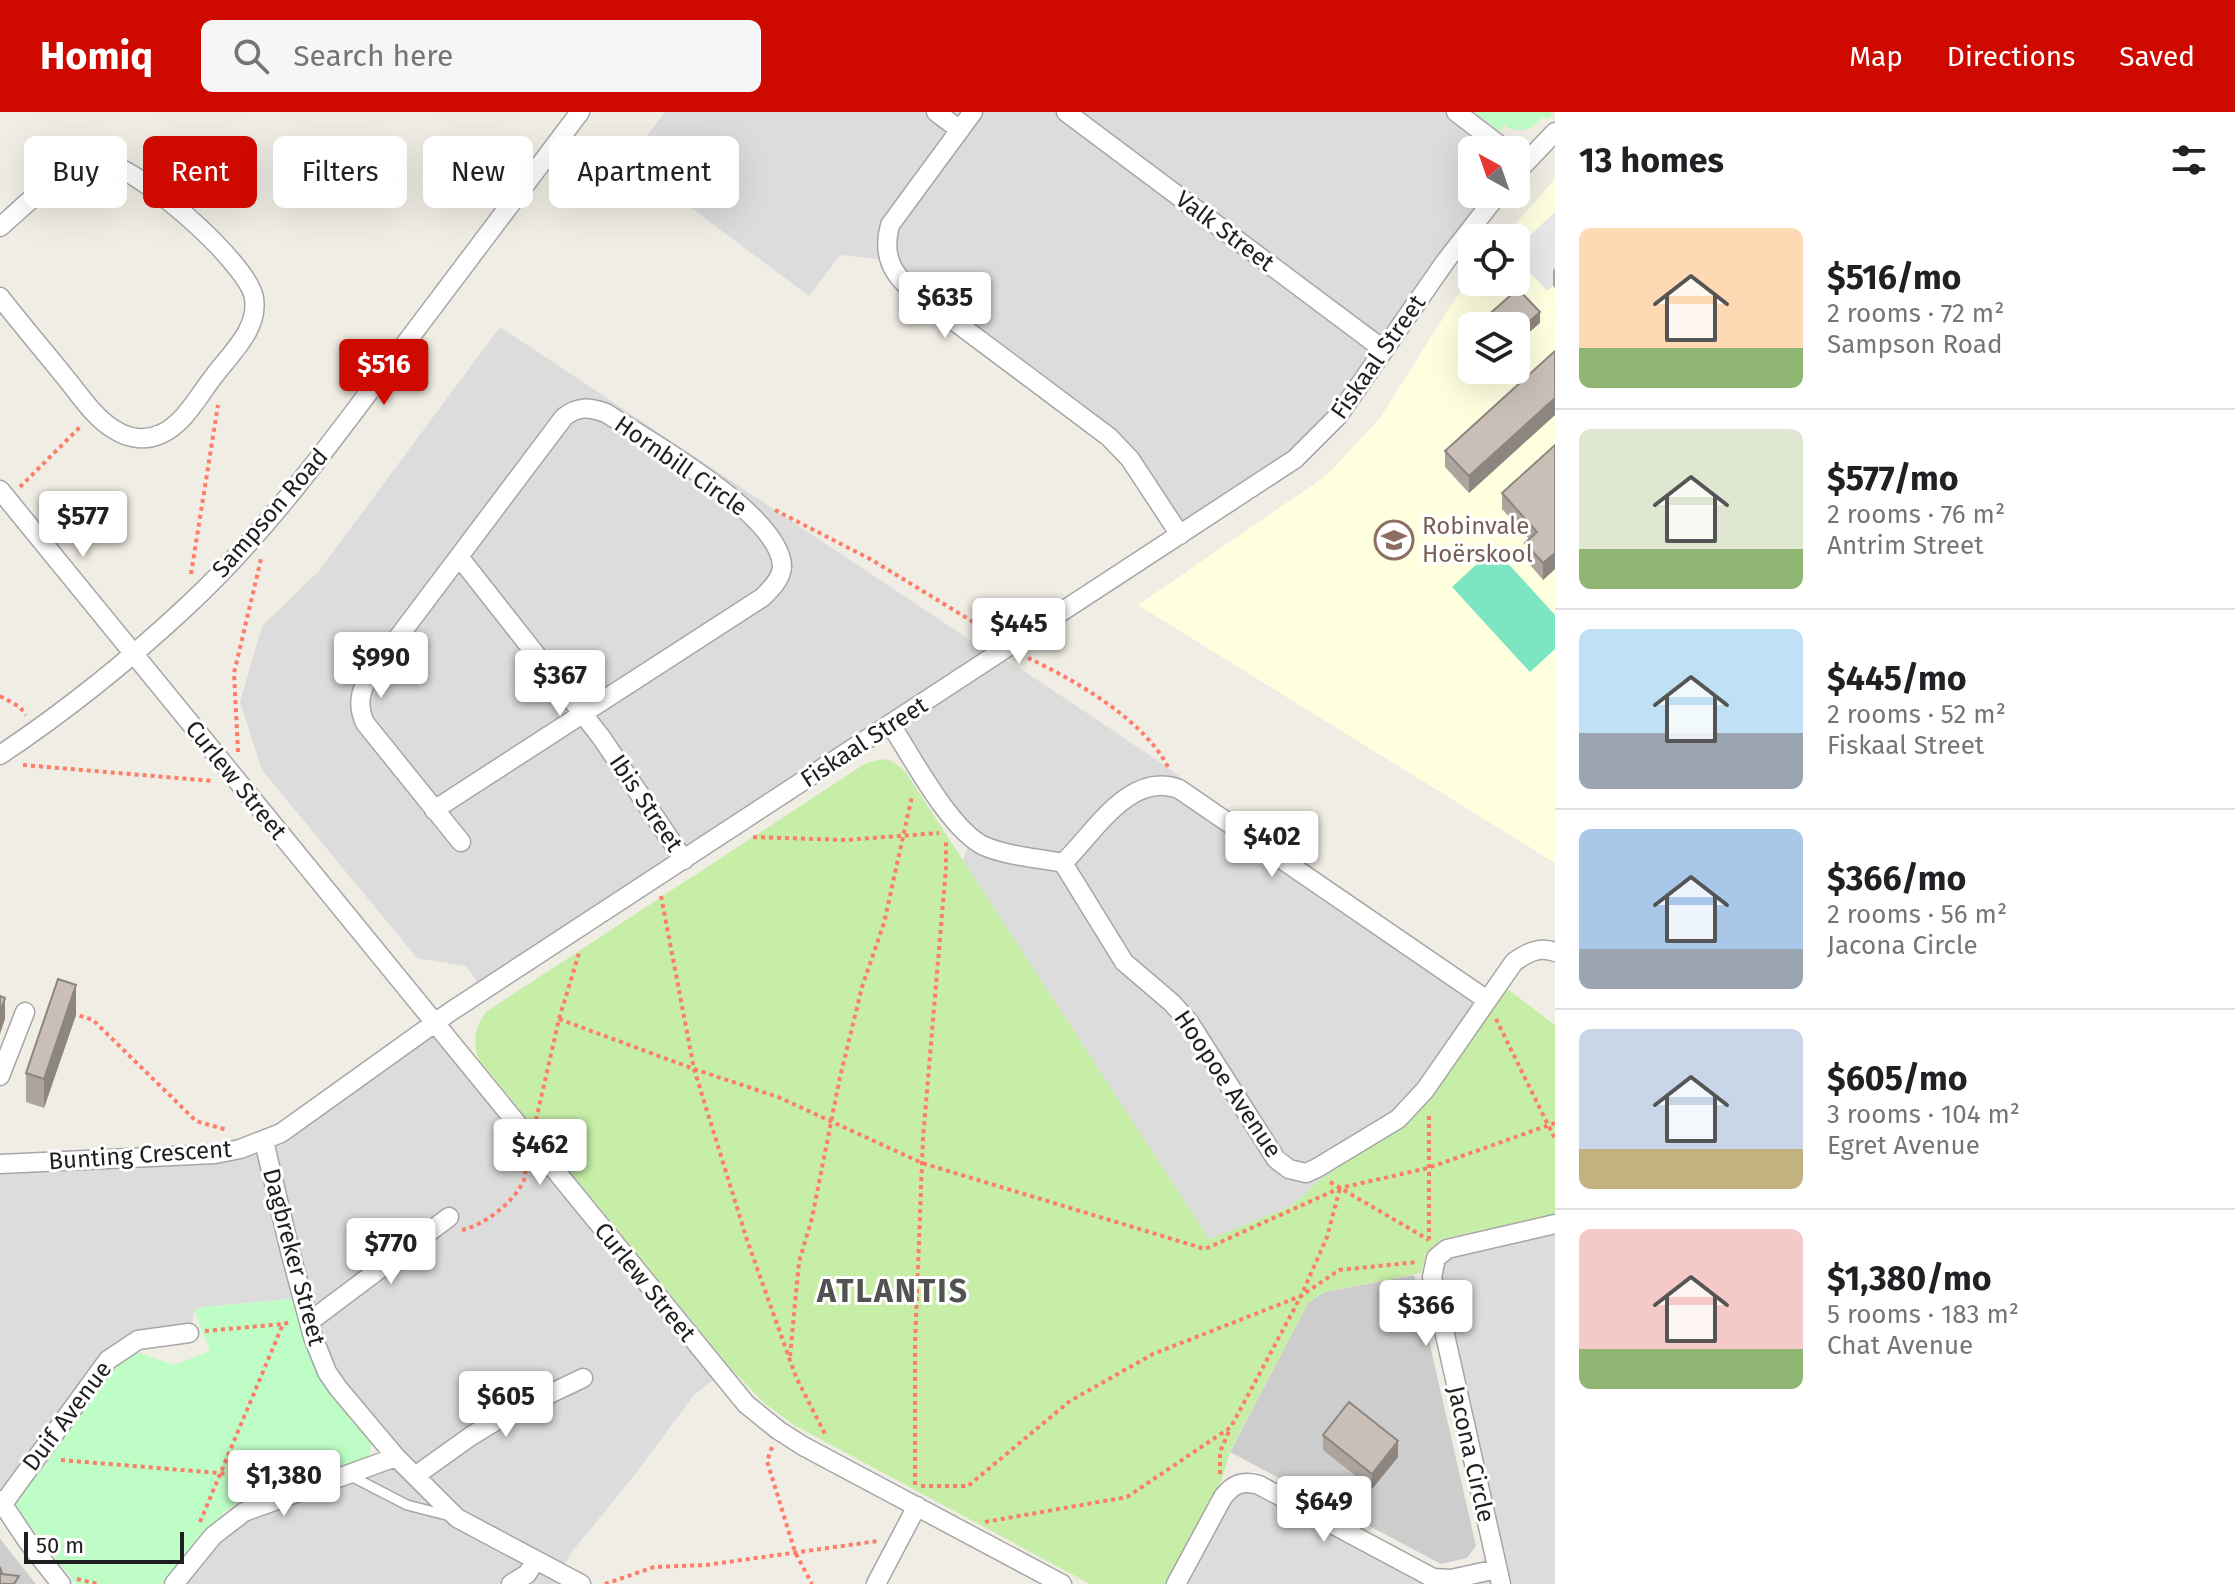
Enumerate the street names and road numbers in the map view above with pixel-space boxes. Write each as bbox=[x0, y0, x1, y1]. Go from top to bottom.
street label: Valk Street bbox=[1170, 185, 1280, 277]
street label: Fiskaal Street bbox=[1325, 289, 1431, 424]
street label: Hornbill Circle bbox=[609, 410, 753, 522]
street label: Sampson Road bbox=[206, 443, 334, 583]
street label: Fiskaal Street bbox=[796, 691, 933, 793]
street label: Curlew Street bbox=[180, 715, 293, 845]
street label: Ibis Street bbox=[603, 749, 689, 857]
street label: Hoopoe Avenue bbox=[1168, 1005, 1288, 1163]
street label: Bunting Crescent bbox=[47, 1135, 233, 1175]
street label: Dagbreker Street bbox=[257, 1165, 331, 1349]
street label: Curlew Street bbox=[589, 1217, 702, 1347]
street label: Duif Avenue bbox=[17, 1356, 117, 1476]
street label: Jacona Circle bbox=[1442, 1383, 1500, 1525]

